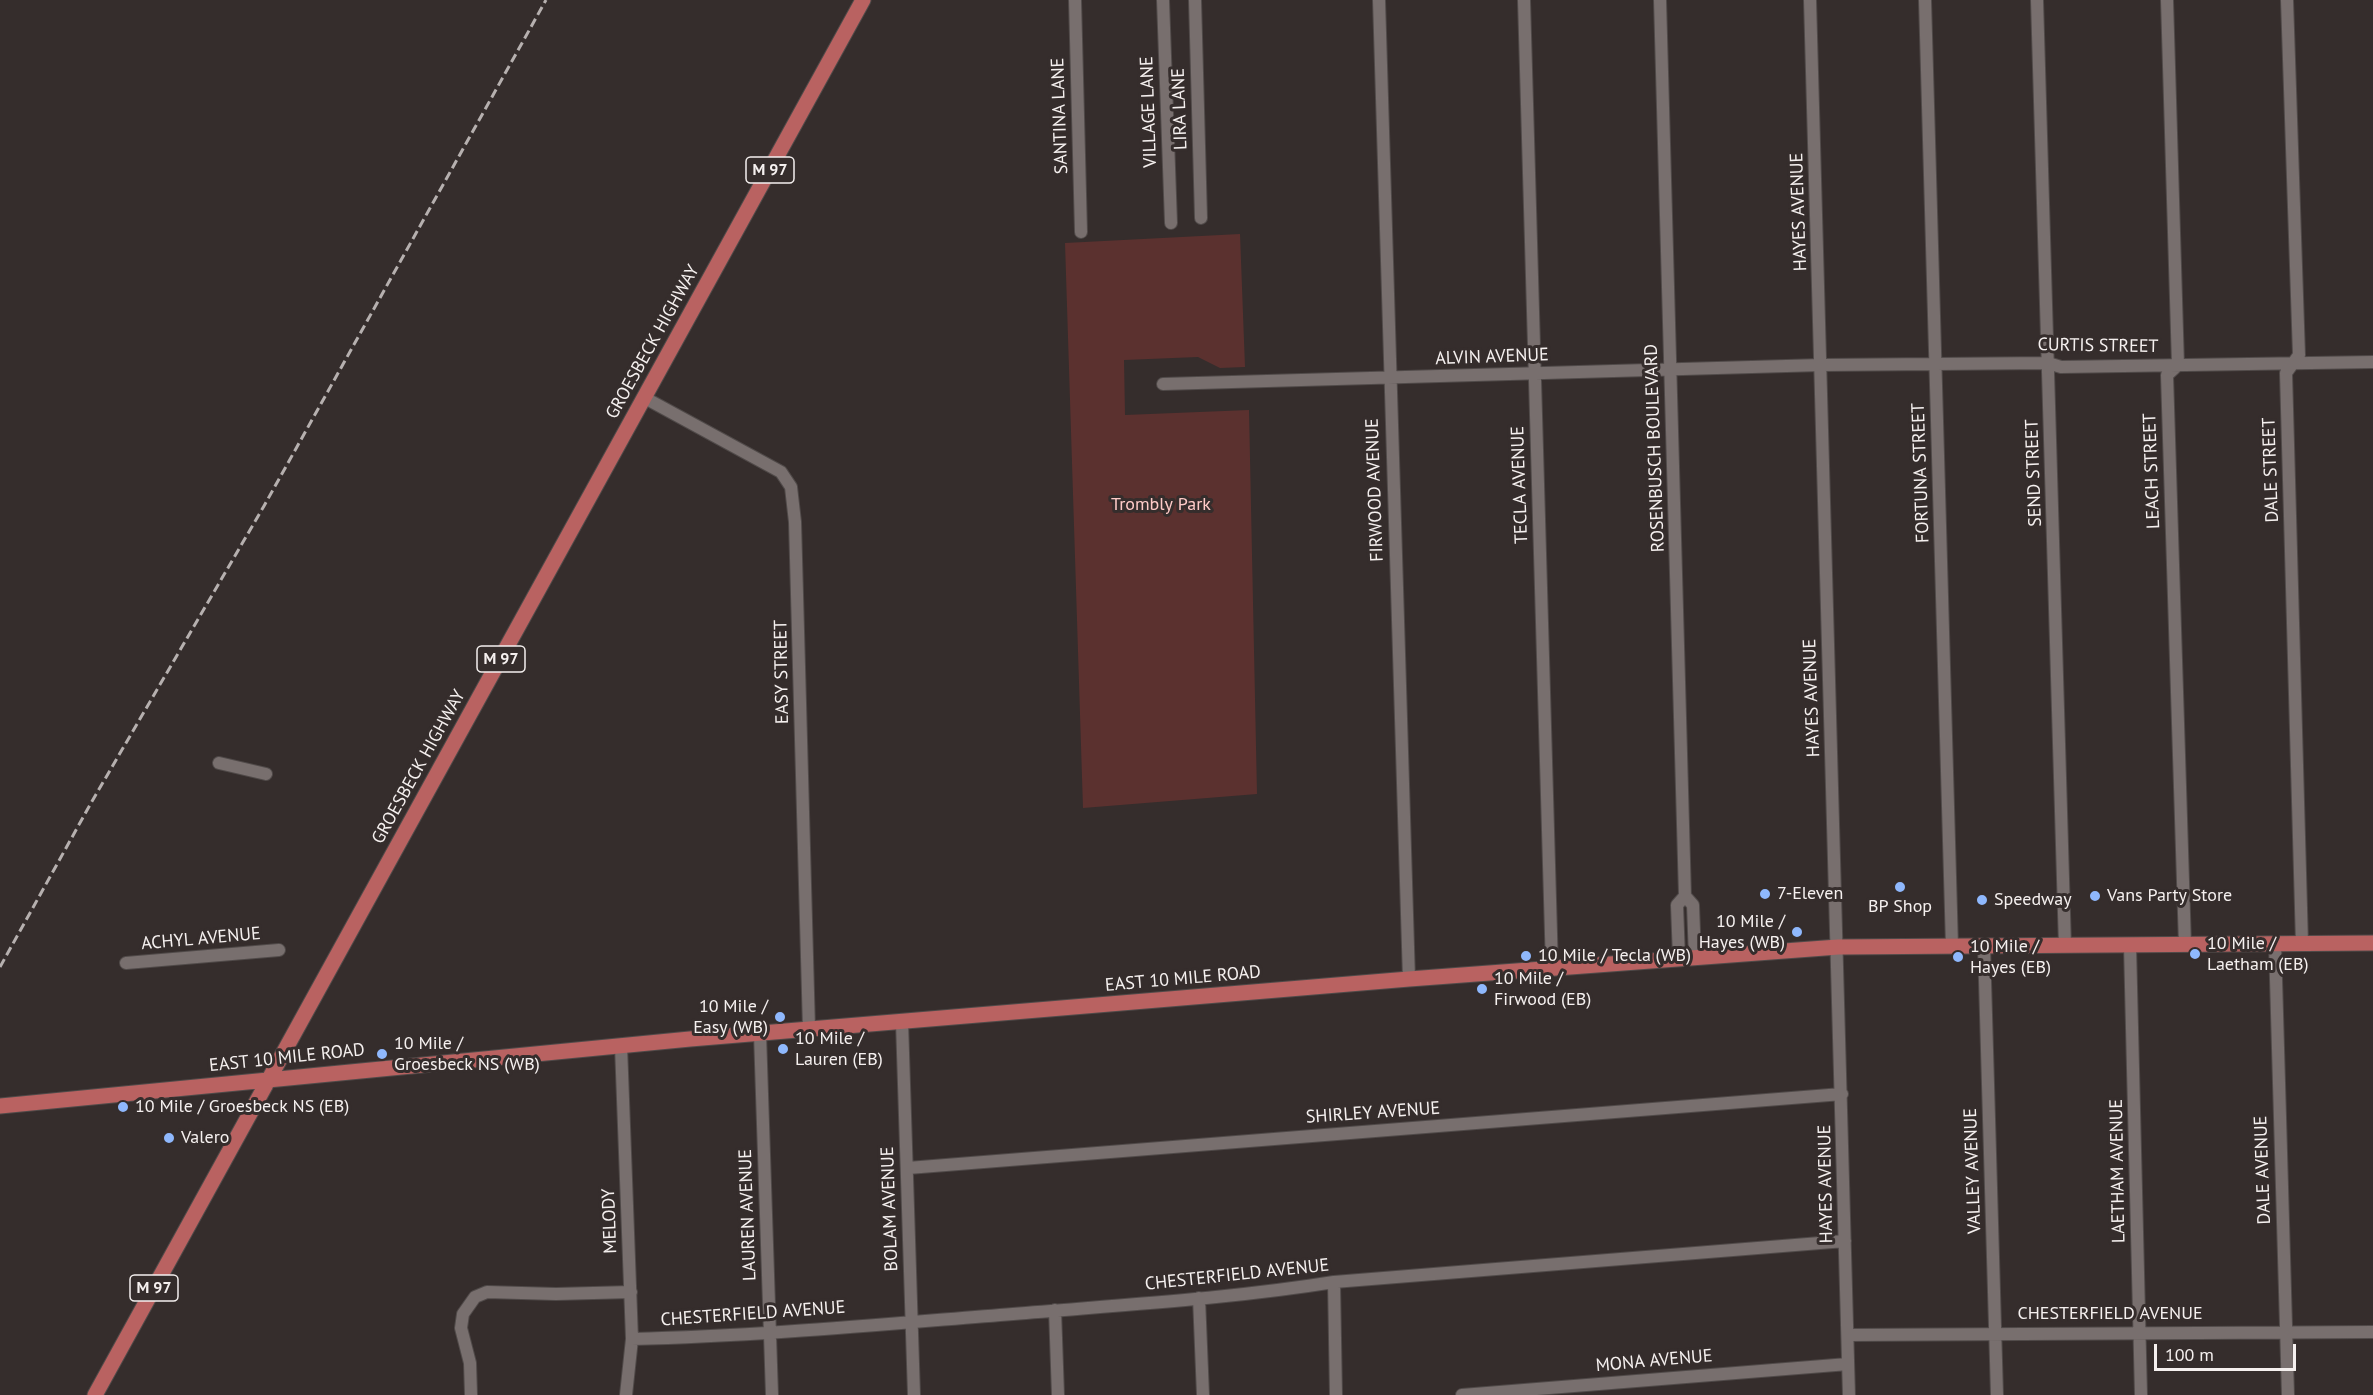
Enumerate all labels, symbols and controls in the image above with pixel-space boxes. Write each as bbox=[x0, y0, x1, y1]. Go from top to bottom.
street label: VILLAGE LANE bbox=[1136, 56, 1162, 168]
street label: SANTINA LANE bbox=[1047, 57, 1073, 175]
street label: LIRA LANE bbox=[1168, 68, 1192, 150]
street label: HAYES AVENUE bbox=[1786, 152, 1812, 272]
road number: M 97 bbox=[746, 157, 794, 183]
street label: GROESBECK HIGHWAY bbox=[602, 261, 704, 423]
street label: CURTIS STREET bbox=[2037, 334, 2159, 358]
street label: ROSENBUSCH BOULEVARD bbox=[1641, 343, 1669, 553]
street label: ALVIN AVENUE bbox=[1435, 344, 1549, 370]
street label: FORTUNA STREET bbox=[1908, 403, 1934, 543]
street label: LEACH STREET bbox=[2139, 413, 2165, 529]
street label: DALE STREET bbox=[2258, 417, 2284, 523]
street label: FIRWOOD AVENUE bbox=[1362, 418, 1388, 562]
street label: SEND STREET bbox=[2021, 419, 2047, 527]
street label: TECLA AVENUE bbox=[1507, 426, 1533, 544]
park label: Trombly Park bbox=[1111, 494, 1211, 516]
street label: EASY STREET bbox=[770, 620, 794, 724]
street label: HAYES AVENUE bbox=[1799, 638, 1825, 758]
road number: M 97 bbox=[477, 646, 525, 672]
street label: GROESBECK HIGHWAY bbox=[368, 686, 470, 848]
marker: BP Shop bbox=[1893, 880, 1907, 894]
place label: 7-Eleven bbox=[1777, 883, 1843, 905]
place label: Vans Party Store bbox=[2107, 885, 2232, 907]
marker: 7-Eleven bbox=[1758, 887, 1772, 901]
place label: Speedway bbox=[1994, 889, 2072, 911]
marker: Vans Party Store bbox=[2088, 889, 2102, 903]
marker: Speedway bbox=[1975, 893, 1989, 907]
place label: BP Shop bbox=[1868, 896, 1932, 918]
place label: 10 Mile / Hayes (WB) bbox=[1699, 911, 1785, 954]
street label: ACHYL AVENUE bbox=[140, 923, 262, 955]
marker: 10 Mile / Hayes (WB) bbox=[1790, 925, 1804, 939]
place label: 10 Mile / Laetham (EB) bbox=[2207, 933, 2309, 976]
place label: 10 Mile / Hayes (EB) bbox=[1970, 936, 2051, 978]
place label: 10 Mile / Tecla (WB) bbox=[1538, 945, 1691, 967]
marker: 10 Mile / Laetham (EB) bbox=[2188, 947, 2202, 961]
marker: 10 Mile / Tecla (WB) bbox=[1519, 949, 1533, 963]
marker: 10 Mile / Hayes (EB) bbox=[1951, 950, 1965, 964]
street label: EAST 10 MILE ROAD bbox=[1104, 961, 1262, 997]
place label: 10 Mile / Firwood (EB) bbox=[1494, 968, 1591, 1010]
marker: 10 Mile / Firwood (EB) bbox=[1475, 982, 1489, 996]
place label: 10 Mile / Easy (WB) bbox=[693, 996, 768, 1038]
marker: 10 Mile / Easy (WB) bbox=[773, 1010, 787, 1024]
place label: 10 Mile / Lauren (EB) bbox=[795, 1028, 883, 1070]
place label: 10 Mile / Groesbeck NS (WB) bbox=[394, 1033, 540, 1076]
street label: EAST 10 MILE ROAD bbox=[208, 1039, 366, 1077]
marker: 10 Mile / Lauren (EB) bbox=[776, 1042, 790, 1056]
marker: 10 Mile / Groesbeck NS (WB) bbox=[375, 1047, 389, 1061]
place label: 10 Mile / Groesbeck NS (EB) bbox=[135, 1096, 349, 1118]
street label: SHIRLEY AVENUE bbox=[1305, 1098, 1441, 1128]
street label: LAETHAM AVENUE bbox=[2106, 1099, 2130, 1243]
marker: 10 Mile / Groesbeck NS (EB) bbox=[116, 1100, 130, 1114]
street label: VALLEY AVENUE bbox=[1960, 1108, 1986, 1234]
street label: DALE AVENUE bbox=[2250, 1115, 2276, 1225]
street label: HAYES AVENUE bbox=[1814, 1125, 1838, 1243]
place label: Valero bbox=[181, 1127, 229, 1149]
marker: Valero bbox=[162, 1131, 176, 1145]
street label: BOLAM AVENUE bbox=[877, 1146, 903, 1272]
street label: LAUREN AVENUE bbox=[735, 1149, 761, 1281]
street label: MELODY bbox=[598, 1188, 622, 1254]
street label: CHESTERFIELD AVENUE bbox=[1144, 1255, 1330, 1295]
road number: M 97 bbox=[130, 1275, 178, 1301]
street label: CHESTERFIELD AVENUE bbox=[660, 1297, 846, 1331]
street label: CHESTERFIELD AVENUE bbox=[2017, 1303, 2203, 1325]
scale bar bbox=[2157, 1332, 2300, 1370]
text: 100 m bbox=[2165, 1343, 2214, 1366]
street label: MONA AVENUE bbox=[1595, 1345, 1713, 1377]

